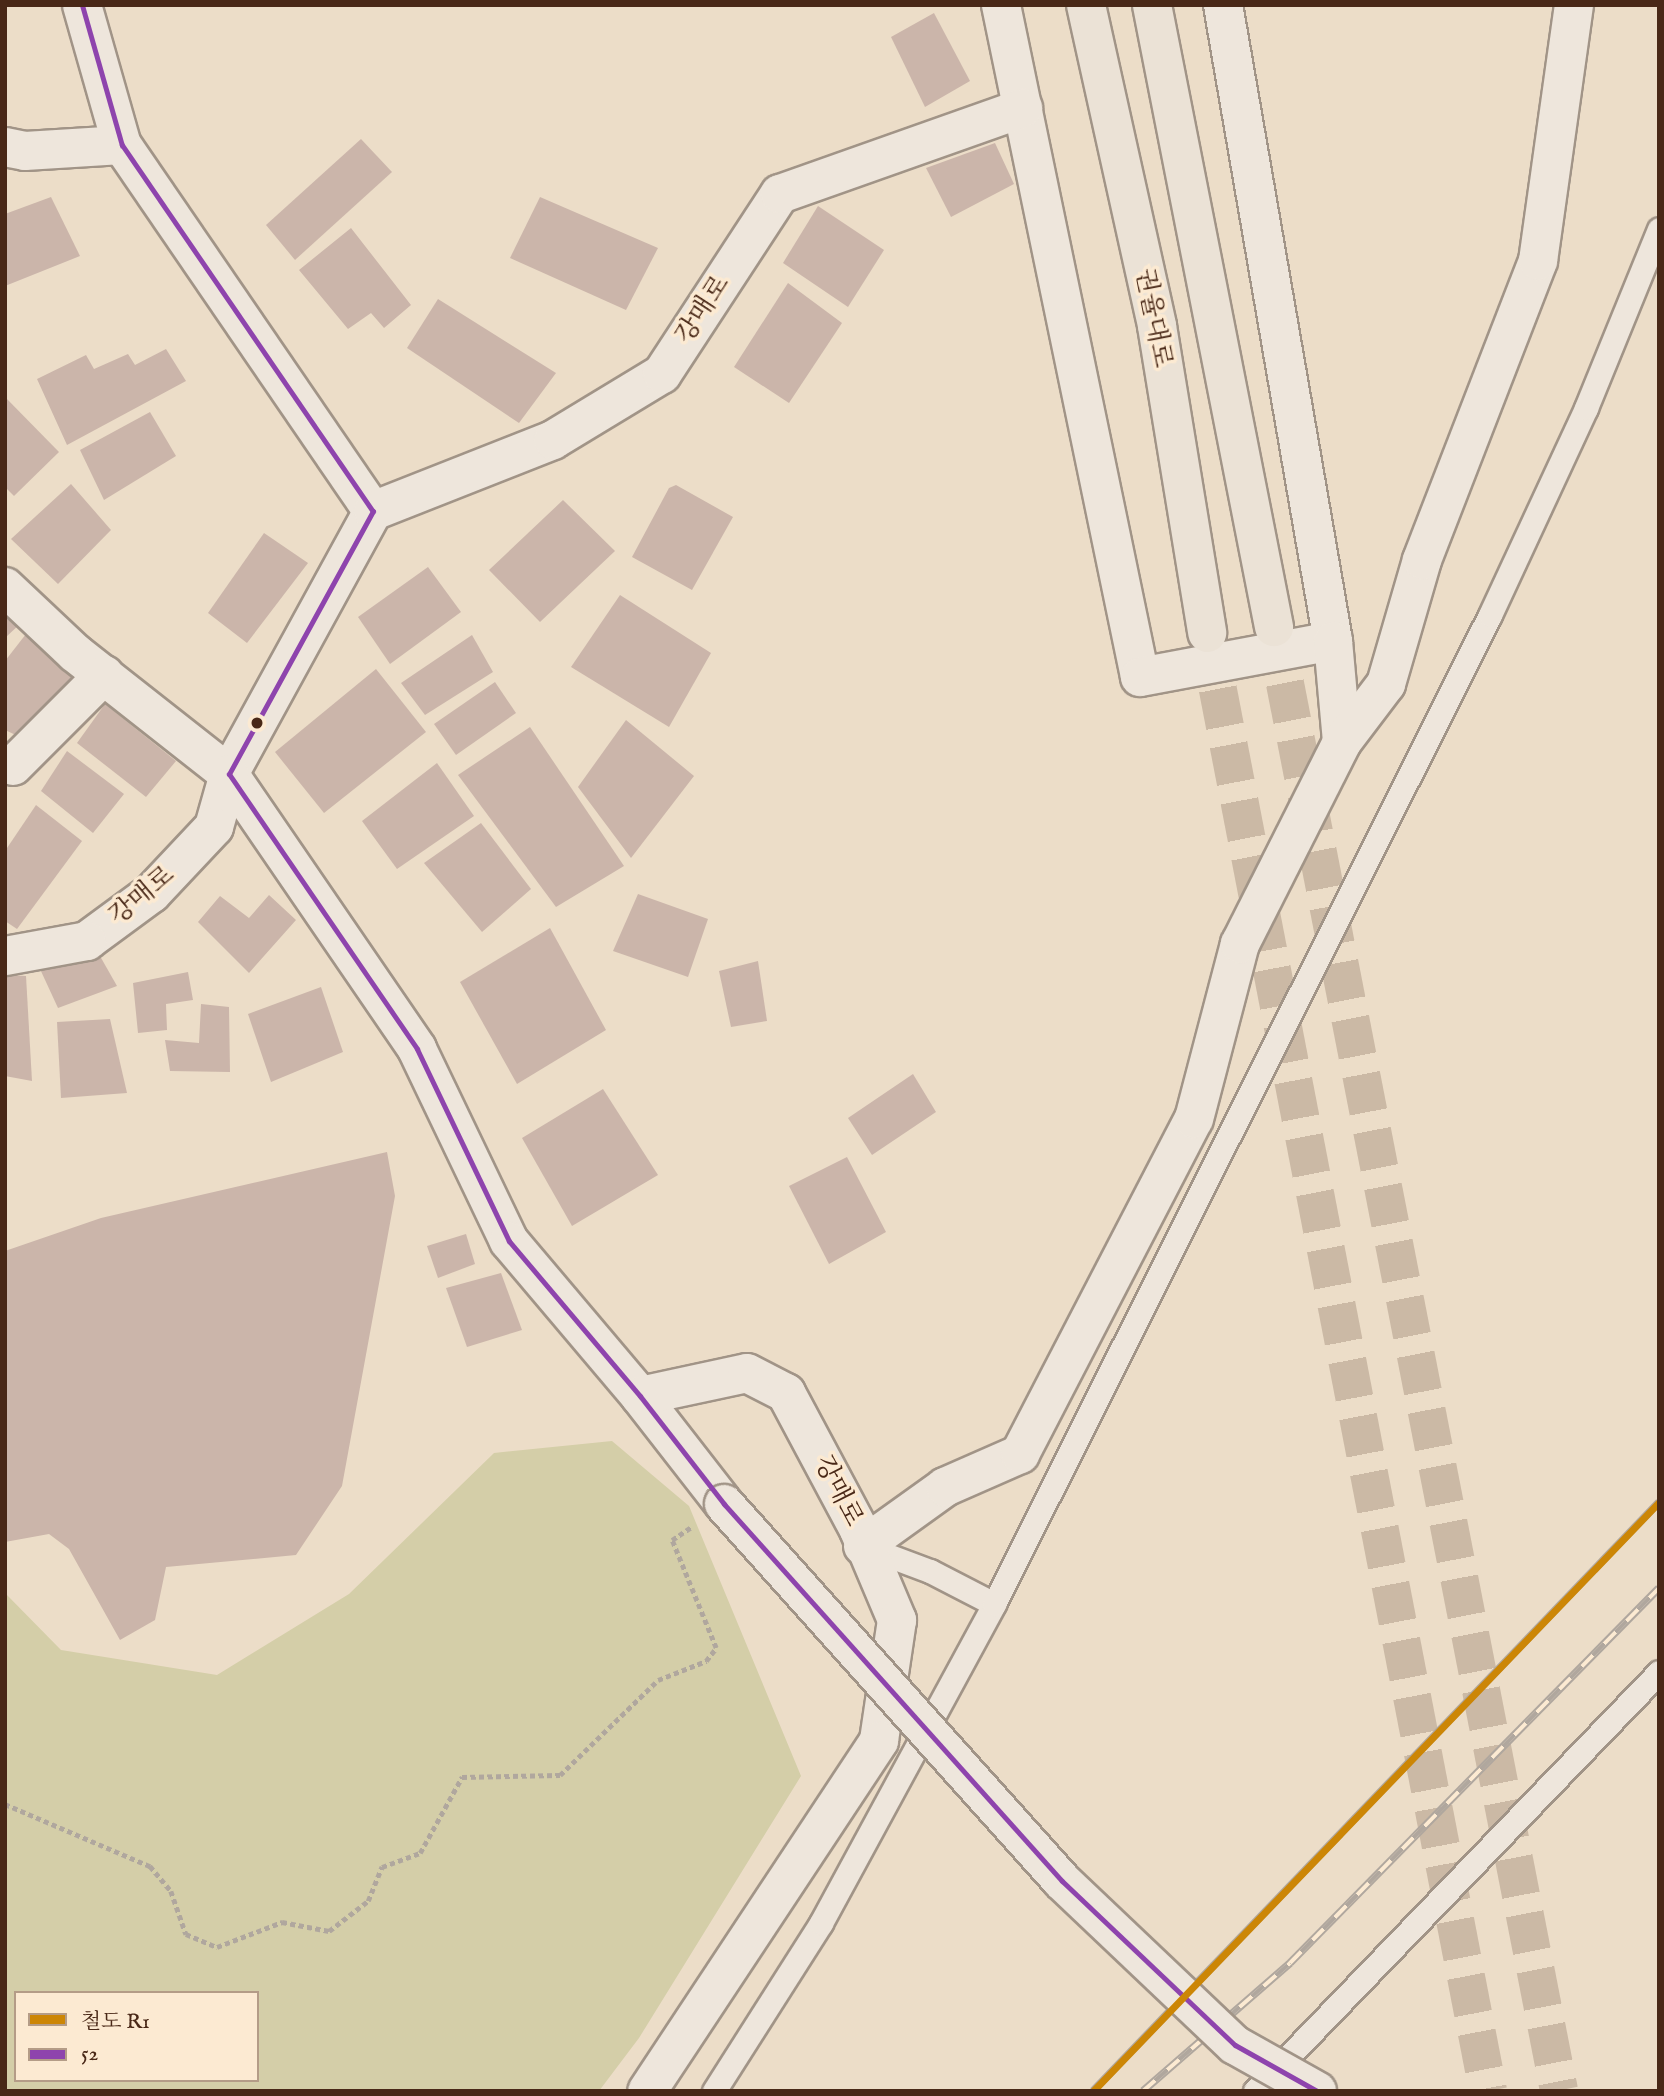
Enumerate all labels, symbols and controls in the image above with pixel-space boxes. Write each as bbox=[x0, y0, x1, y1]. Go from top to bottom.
street label: 권율대로 bbox=[1128, 266, 1178, 370]
street label: 강매로 bbox=[669, 270, 737, 350]
unlabelled marker bbox=[250, 716, 264, 730]
street label: 강매로 bbox=[103, 860, 181, 932]
street label: 강매로 bbox=[807, 1450, 869, 1532]
legend bbox=[14, 1991, 259, 2082]
text: 철도 R1 bbox=[81, 2009, 150, 2036]
text: 52 bbox=[81, 2041, 98, 2068]

